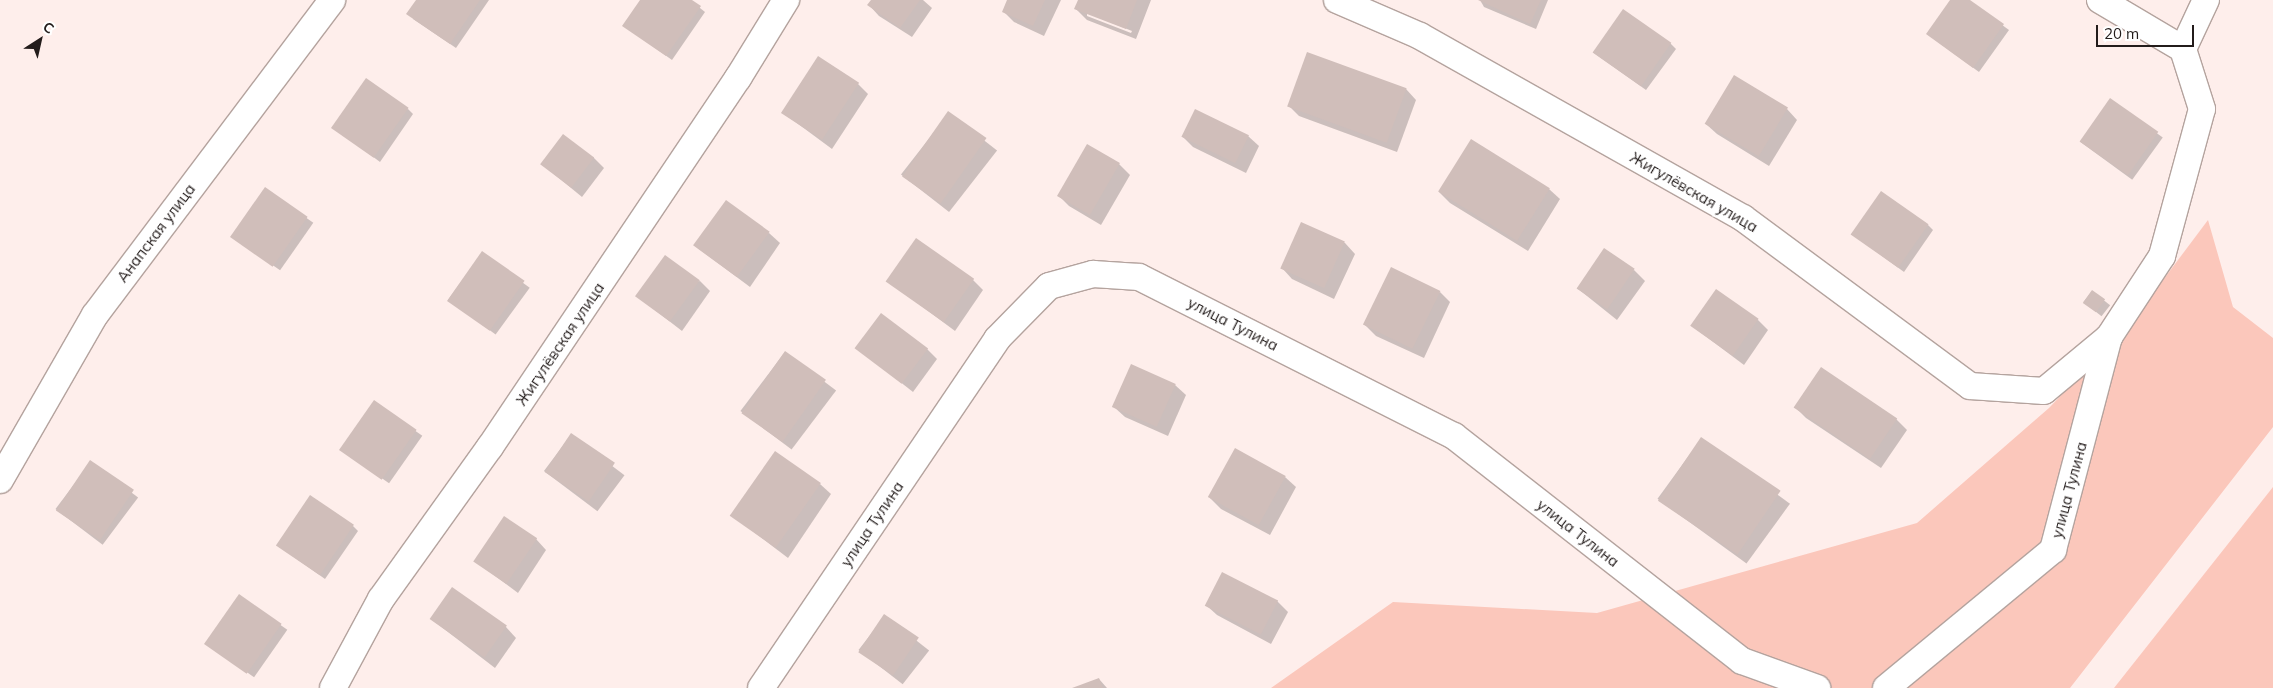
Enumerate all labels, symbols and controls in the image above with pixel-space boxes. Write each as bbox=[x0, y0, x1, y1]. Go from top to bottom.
north arrow bbox=[15, 15, 65, 65]
scale bar bbox=[2098, 15, 2196, 47]
text: С bbox=[40, 18, 58, 38]
text: 20 m bbox=[2104, 24, 2139, 43]
street label: Жигулёвская улица bbox=[1627, 148, 1761, 236]
street label: Анапская улица bbox=[113, 180, 199, 286]
street label: Жигулёвская улица bbox=[512, 279, 608, 409]
street label: улица Тулина bbox=[1185, 293, 1281, 355]
street label: улица Тулина bbox=[2047, 440, 2091, 540]
street label: улица Тулина bbox=[837, 478, 907, 570]
street label: улица Тулина bbox=[1533, 495, 1623, 571]

